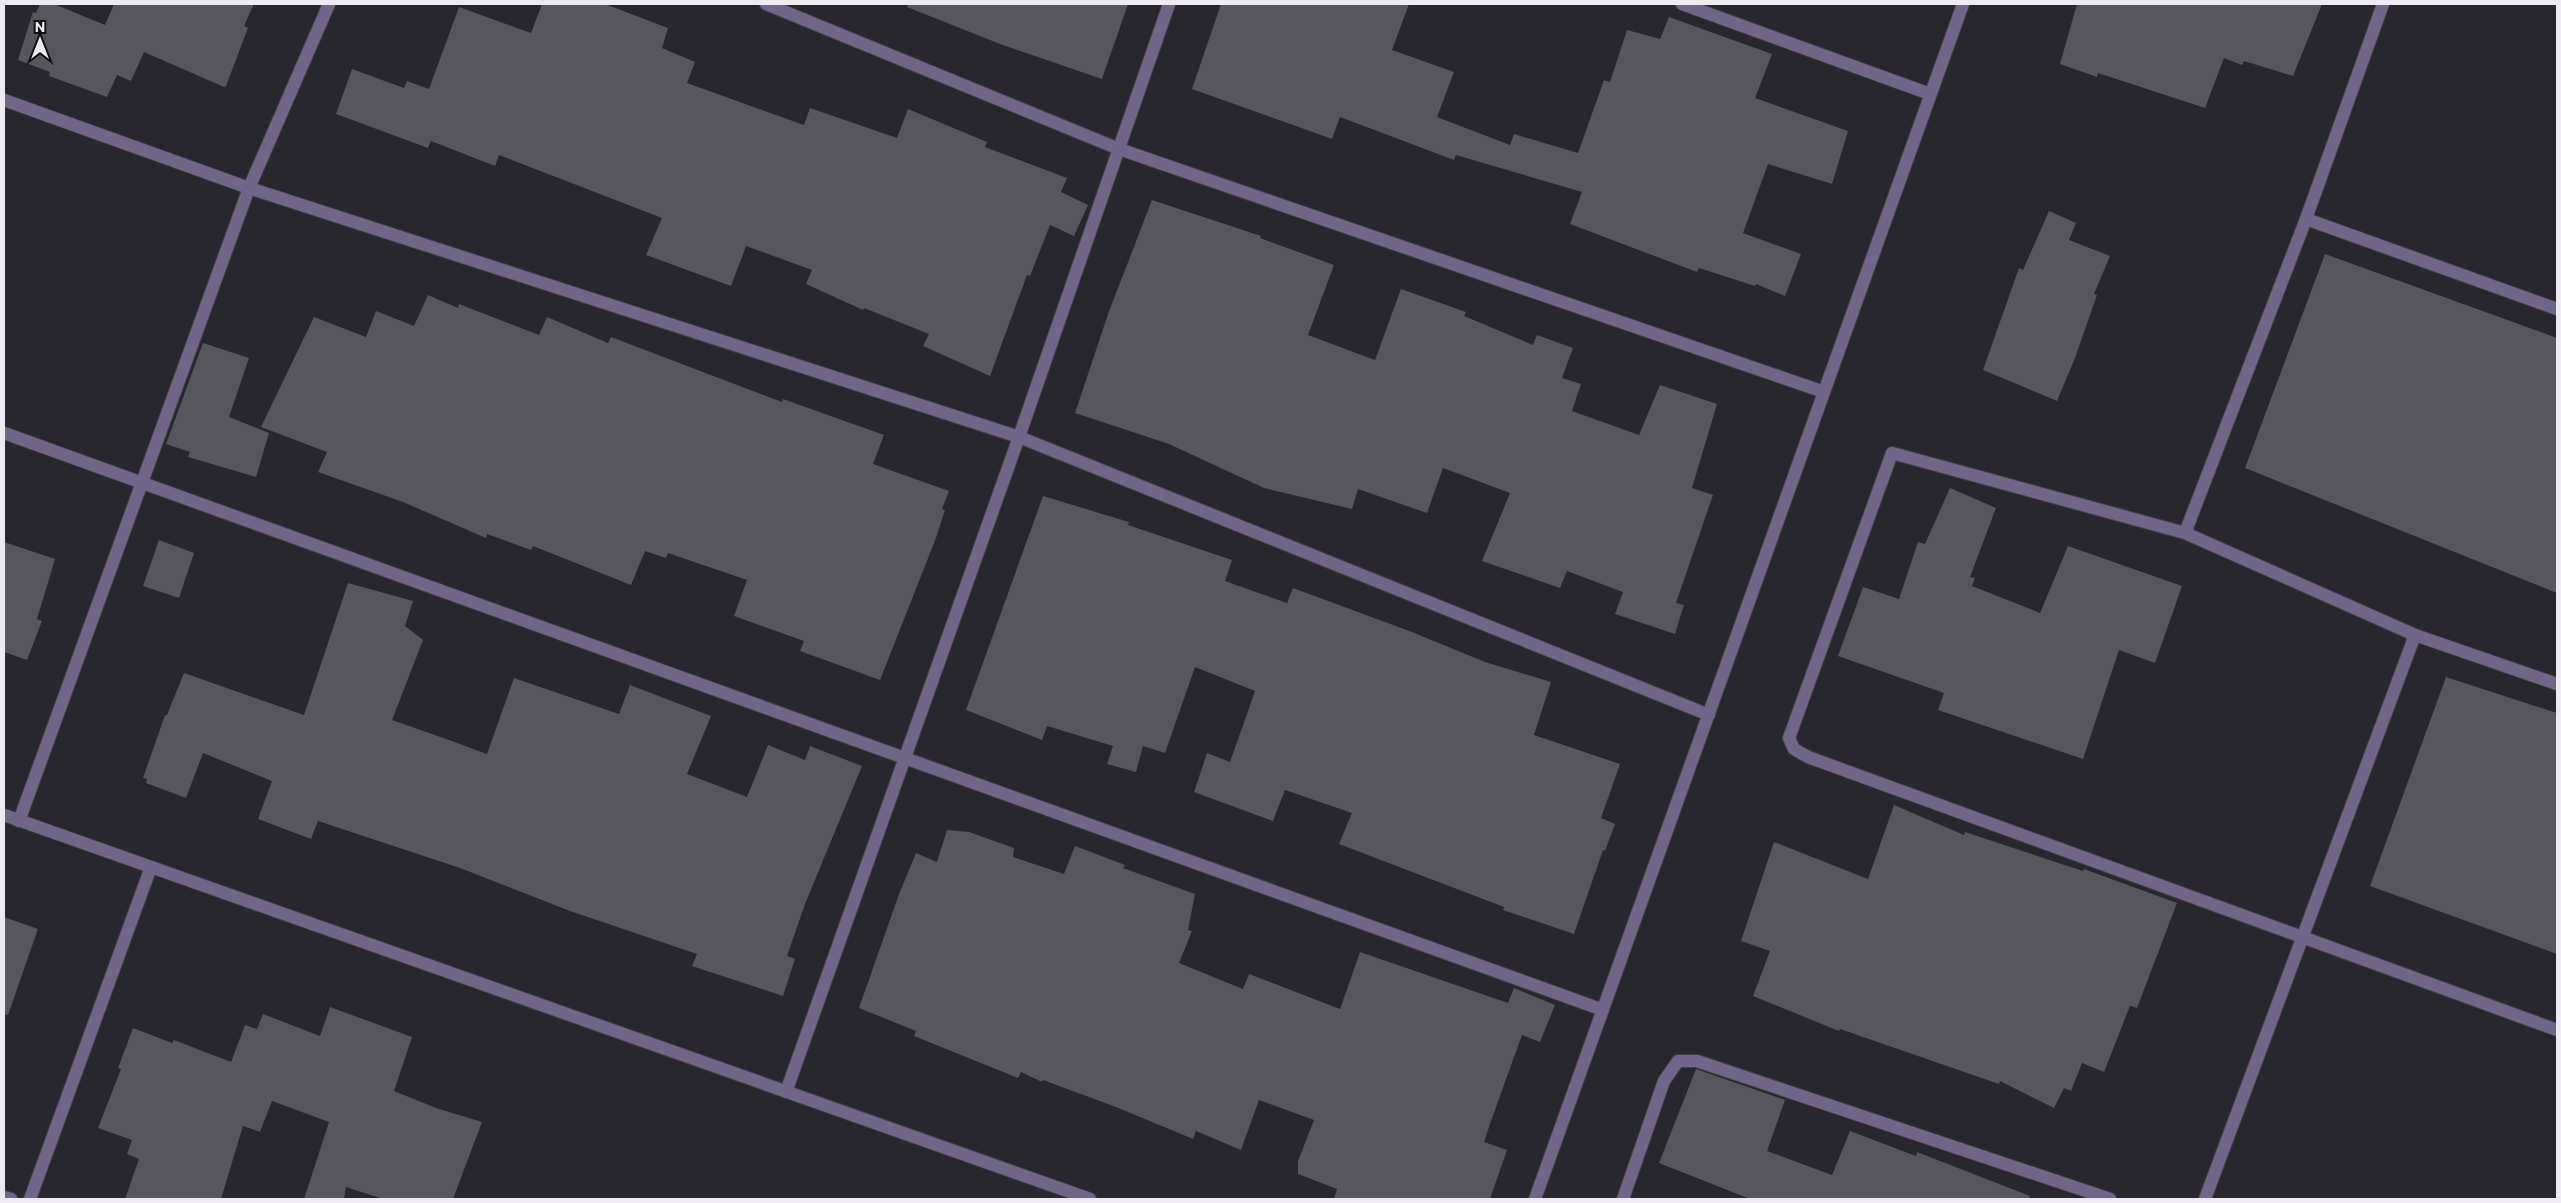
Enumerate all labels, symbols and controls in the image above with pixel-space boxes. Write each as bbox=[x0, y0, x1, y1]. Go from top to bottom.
north arrow bbox=[15, 15, 65, 65]
text: N bbox=[35, 18, 45, 35]

